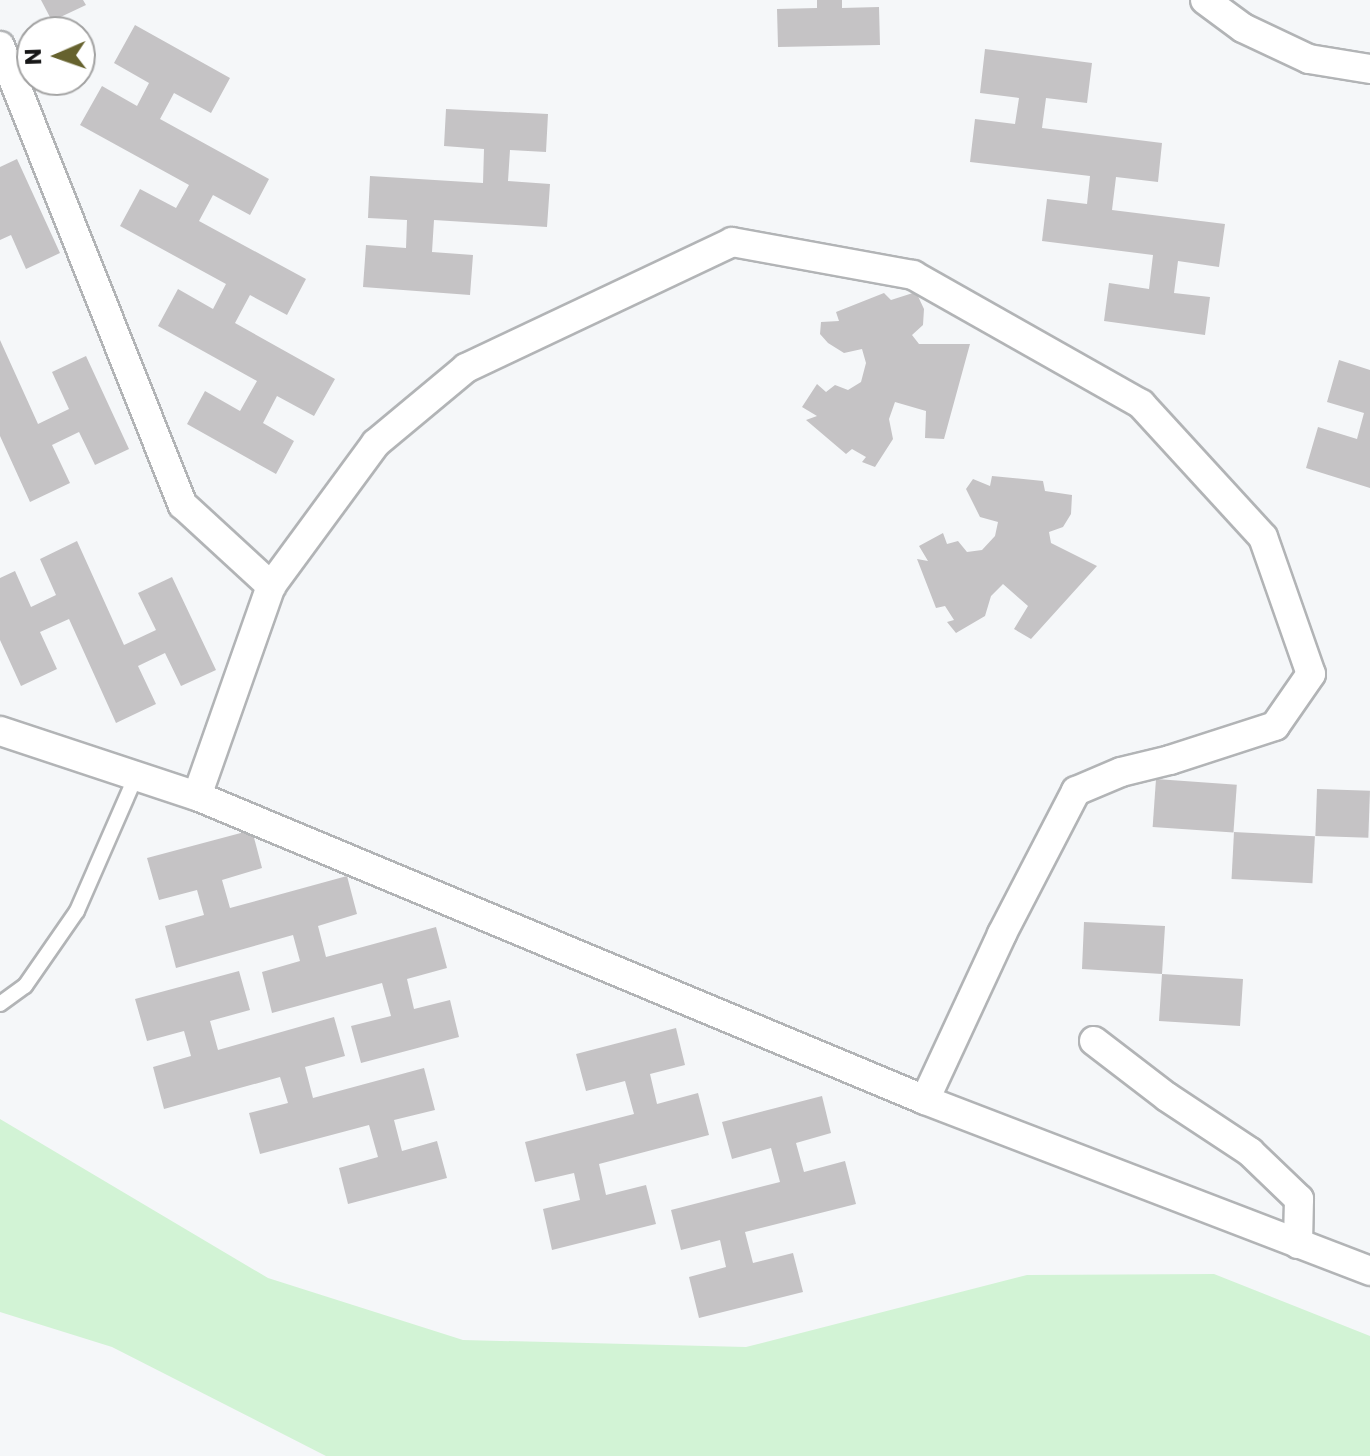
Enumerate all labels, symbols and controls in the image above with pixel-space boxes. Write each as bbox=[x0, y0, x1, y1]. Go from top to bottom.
north arrow bbox=[16, 16, 96, 96]
text: N bbox=[18, 48, 49, 66]

